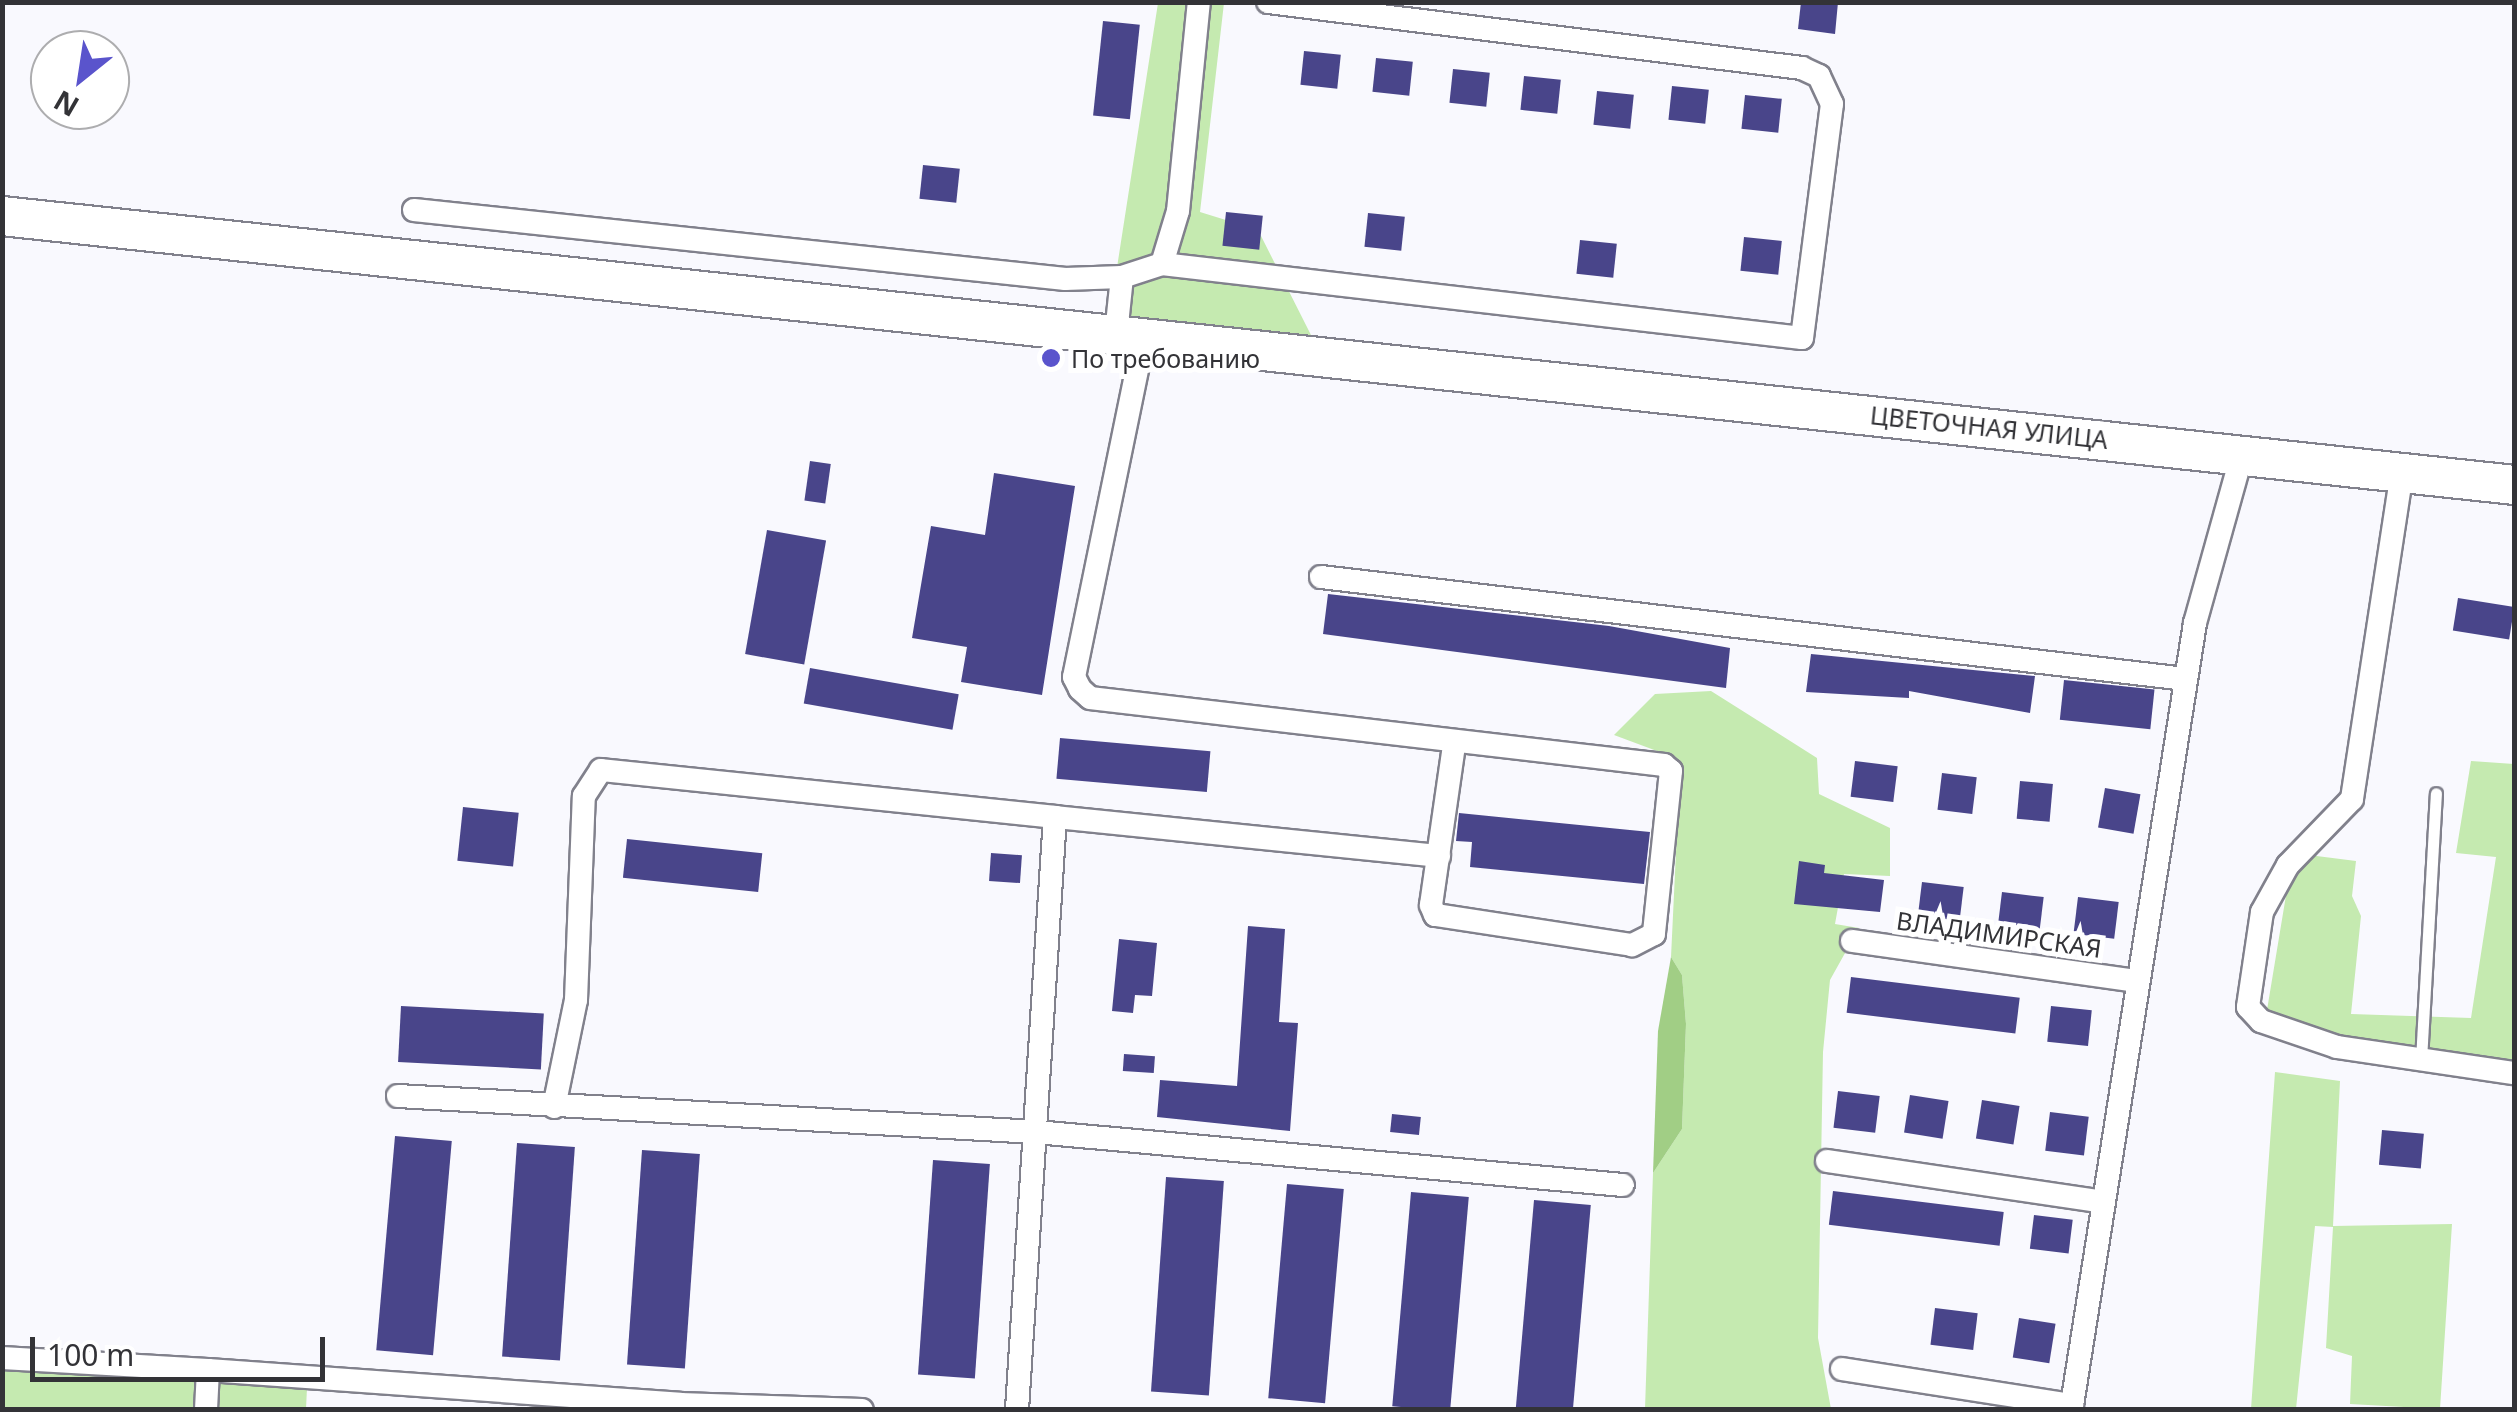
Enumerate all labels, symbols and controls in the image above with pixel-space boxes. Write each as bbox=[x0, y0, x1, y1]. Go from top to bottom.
north arrow bbox=[30, 30, 130, 130]
text: N bbox=[47, 82, 85, 126]
place label: По требованию bbox=[1071, 343, 1260, 373]
marker: По требованию bbox=[1040, 347, 1062, 369]
street label: ЦВЕТОЧНАЯ УЛИЦА bbox=[1869, 400, 2109, 454]
street label: ВЛАДИМИРСКАЯ bbox=[1894, 905, 2104, 963]
scale bar bbox=[35, 1317, 330, 1379]
text: 100 m bbox=[47, 1334, 134, 1375]

